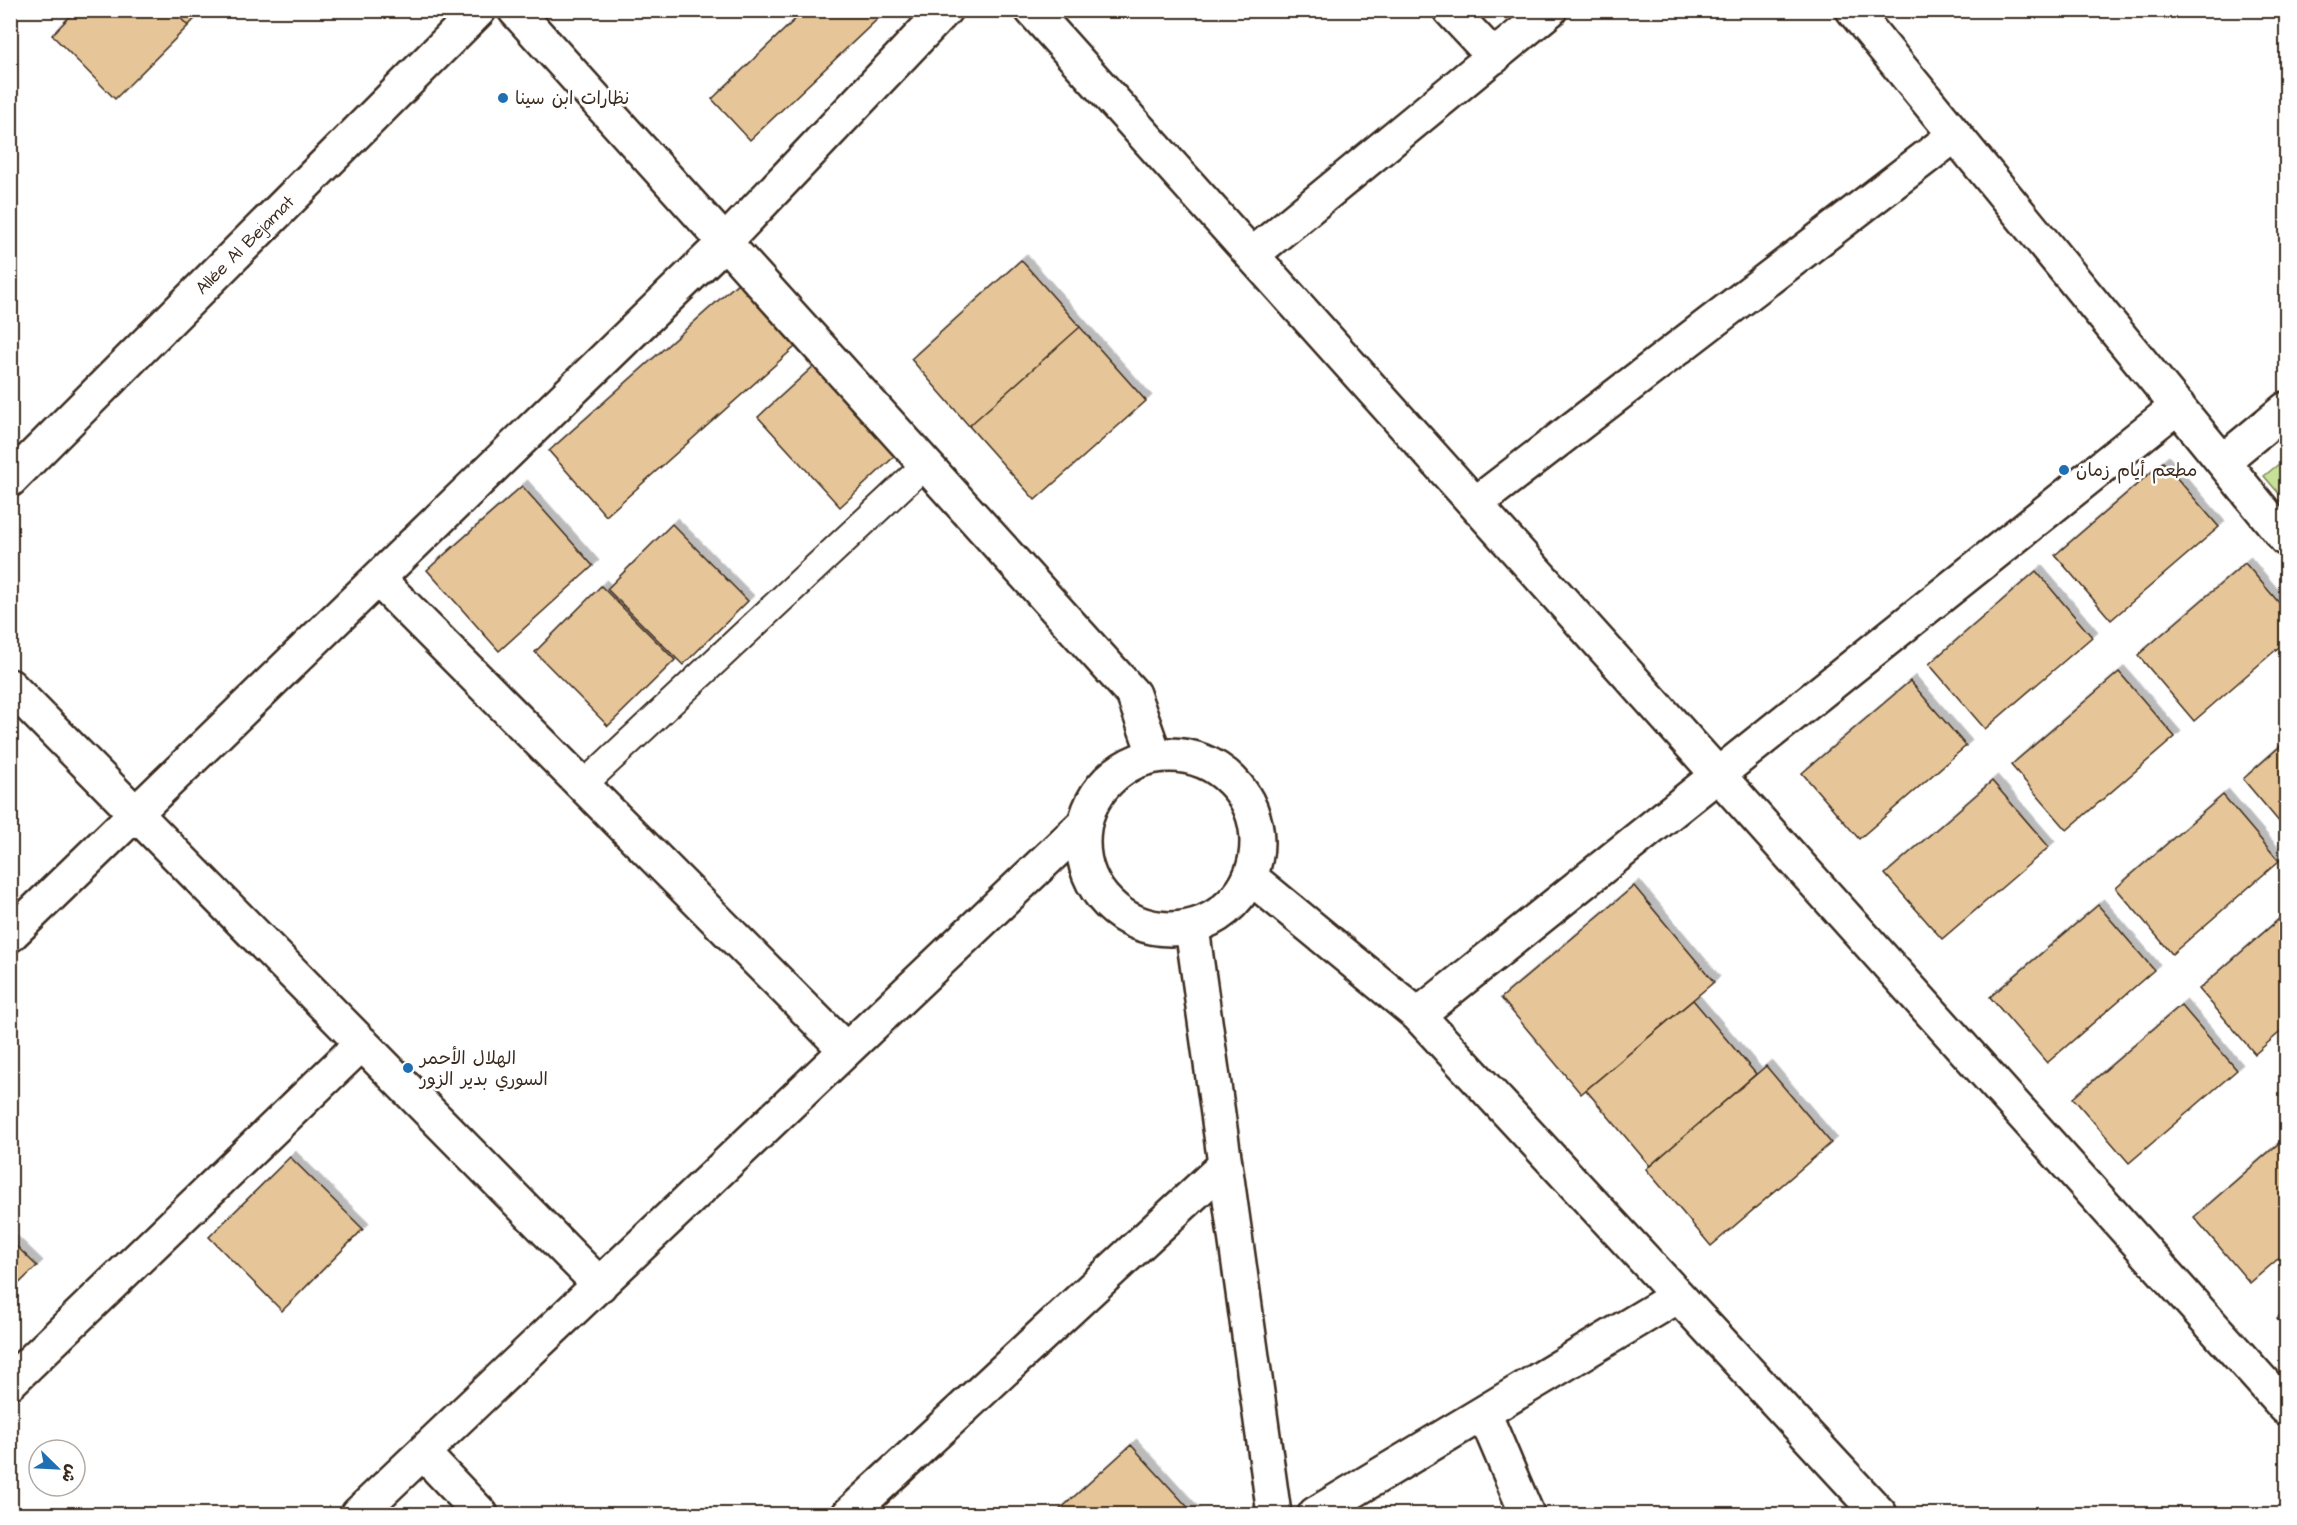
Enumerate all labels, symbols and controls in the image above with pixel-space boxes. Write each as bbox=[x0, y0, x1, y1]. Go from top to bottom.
place label: نظارات ابن سينا bbox=[515, 86, 629, 111]
marker: نظارات ابن سينا bbox=[496, 91, 510, 105]
street label: Allée Al Bejamat bbox=[190, 189, 301, 300]
place label: مطعم أيام زمان bbox=[2076, 458, 2197, 484]
marker: مطعم أيام زمان bbox=[2057, 463, 2071, 477]
place label: الهلال الأحمر السوري بدير الزور bbox=[418, 1046, 548, 1092]
marker: الهلال الأحمر السوري بدير الزور bbox=[401, 1061, 415, 1075]
north arrow bbox=[27, 1438, 87, 1498]
text: ش bbox=[56, 1461, 83, 1486]

